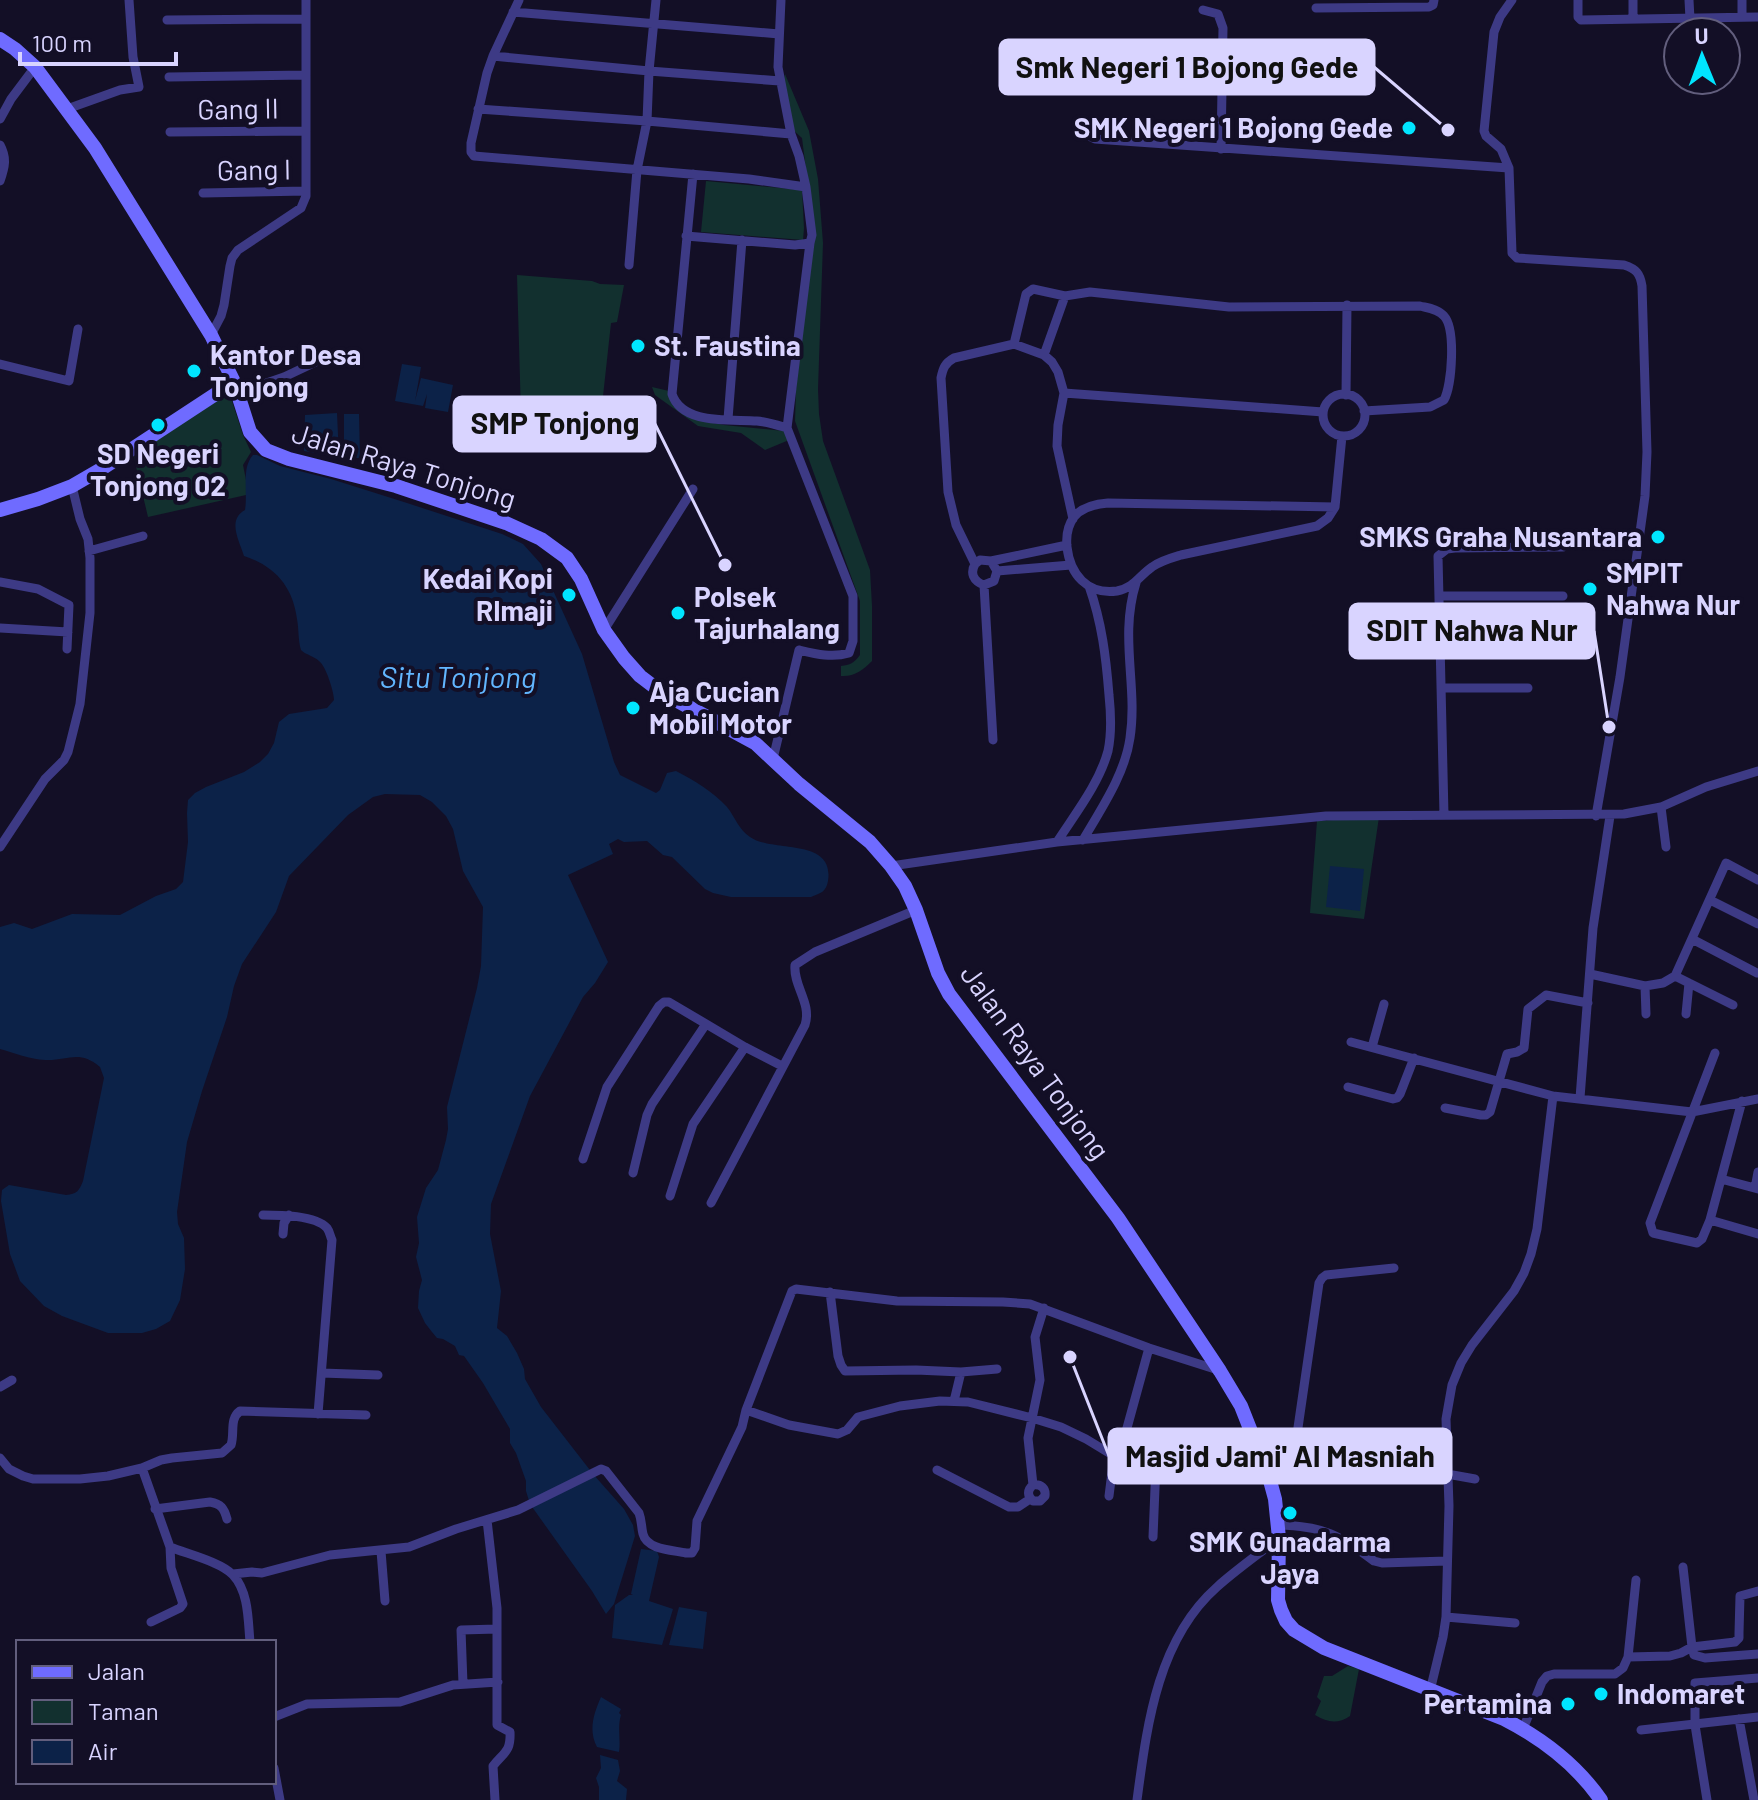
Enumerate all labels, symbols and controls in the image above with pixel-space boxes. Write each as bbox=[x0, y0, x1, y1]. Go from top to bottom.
scale bar bbox=[20, 16, 176, 66]
north arrow bbox=[1662, 16, 1742, 96]
text: U bbox=[1694, 22, 1709, 48]
text: 100 m bbox=[32, 28, 92, 57]
callout: Smk Negeri 1 Bojong Gede bbox=[1000, 40, 1374, 94]
text: Smk Negeri 1 Bojong Gede bbox=[1016, 48, 1358, 84]
street label: Gang II bbox=[197, 90, 279, 126]
place label: SMK Negeri 1 Bojong Gede bbox=[1074, 110, 1393, 144]
marker: SMK Negeri 1 Bojong Gede bbox=[1400, 119, 1418, 137]
street label: Gang I bbox=[217, 151, 291, 187]
place label: St. Faustina bbox=[654, 328, 801, 362]
place label: Kantor Desa Tonjong bbox=[210, 337, 361, 403]
marker: St. Faustina bbox=[629, 337, 647, 355]
marker: Kantor Desa Tonjong bbox=[185, 362, 203, 380]
callout: SMP Tonjong bbox=[454, 397, 655, 451]
text: SMP Tonjong bbox=[471, 404, 639, 440]
street label: Jalan Raya Tonjong bbox=[288, 415, 520, 515]
marker: SD Negeri Tonjong 02 bbox=[149, 416, 167, 434]
place label: SD Negeri Tonjong 02 bbox=[90, 436, 226, 502]
place label: SMKS Graha Nusantara bbox=[1359, 519, 1642, 553]
marker: SMKS Graha Nusantara bbox=[1649, 528, 1667, 546]
place label: SMPIT Nahwa Nur bbox=[1606, 555, 1741, 621]
place label: Kedai Kopi RImaji bbox=[423, 561, 553, 627]
place label: Polsek Tajurhalang bbox=[694, 579, 840, 645]
marker: SMPIT Nahwa Nur bbox=[1581, 580, 1599, 598]
marker: Kedai Kopi RImaji bbox=[560, 586, 578, 604]
marker: Polsek Tajurhalang bbox=[669, 604, 687, 622]
callout: SDIT Nahwa Nur bbox=[1350, 604, 1594, 658]
text: SDIT Nahwa Nur bbox=[1366, 611, 1578, 647]
water label: Situ Tonjong bbox=[380, 658, 536, 694]
place label: Aja Cucian Mobil Motor bbox=[649, 674, 792, 740]
marker: Aja Cucian Mobil Motor bbox=[624, 699, 642, 717]
street label: Jalan Raya Tonjong bbox=[954, 957, 1118, 1165]
callout: Masjid Jami' Al Masniah bbox=[1109, 1429, 1451, 1483]
text: Masjid Jami' Al Masniah bbox=[1125, 1437, 1435, 1473]
marker: SMK Gunadarma Jaya bbox=[1281, 1504, 1299, 1522]
place label: SMK Gunadarma Jaya bbox=[1189, 1524, 1391, 1590]
legend bbox=[16, 1640, 276, 1784]
text: Jalan bbox=[88, 1656, 145, 1685]
place label: Indomaret bbox=[1617, 1676, 1745, 1710]
marker: Indomaret bbox=[1592, 1685, 1610, 1703]
place label: Pertamina bbox=[1424, 1686, 1552, 1720]
marker: Pertamina bbox=[1559, 1695, 1577, 1713]
text: Taman bbox=[88, 1696, 159, 1725]
text: Air bbox=[88, 1736, 118, 1765]

